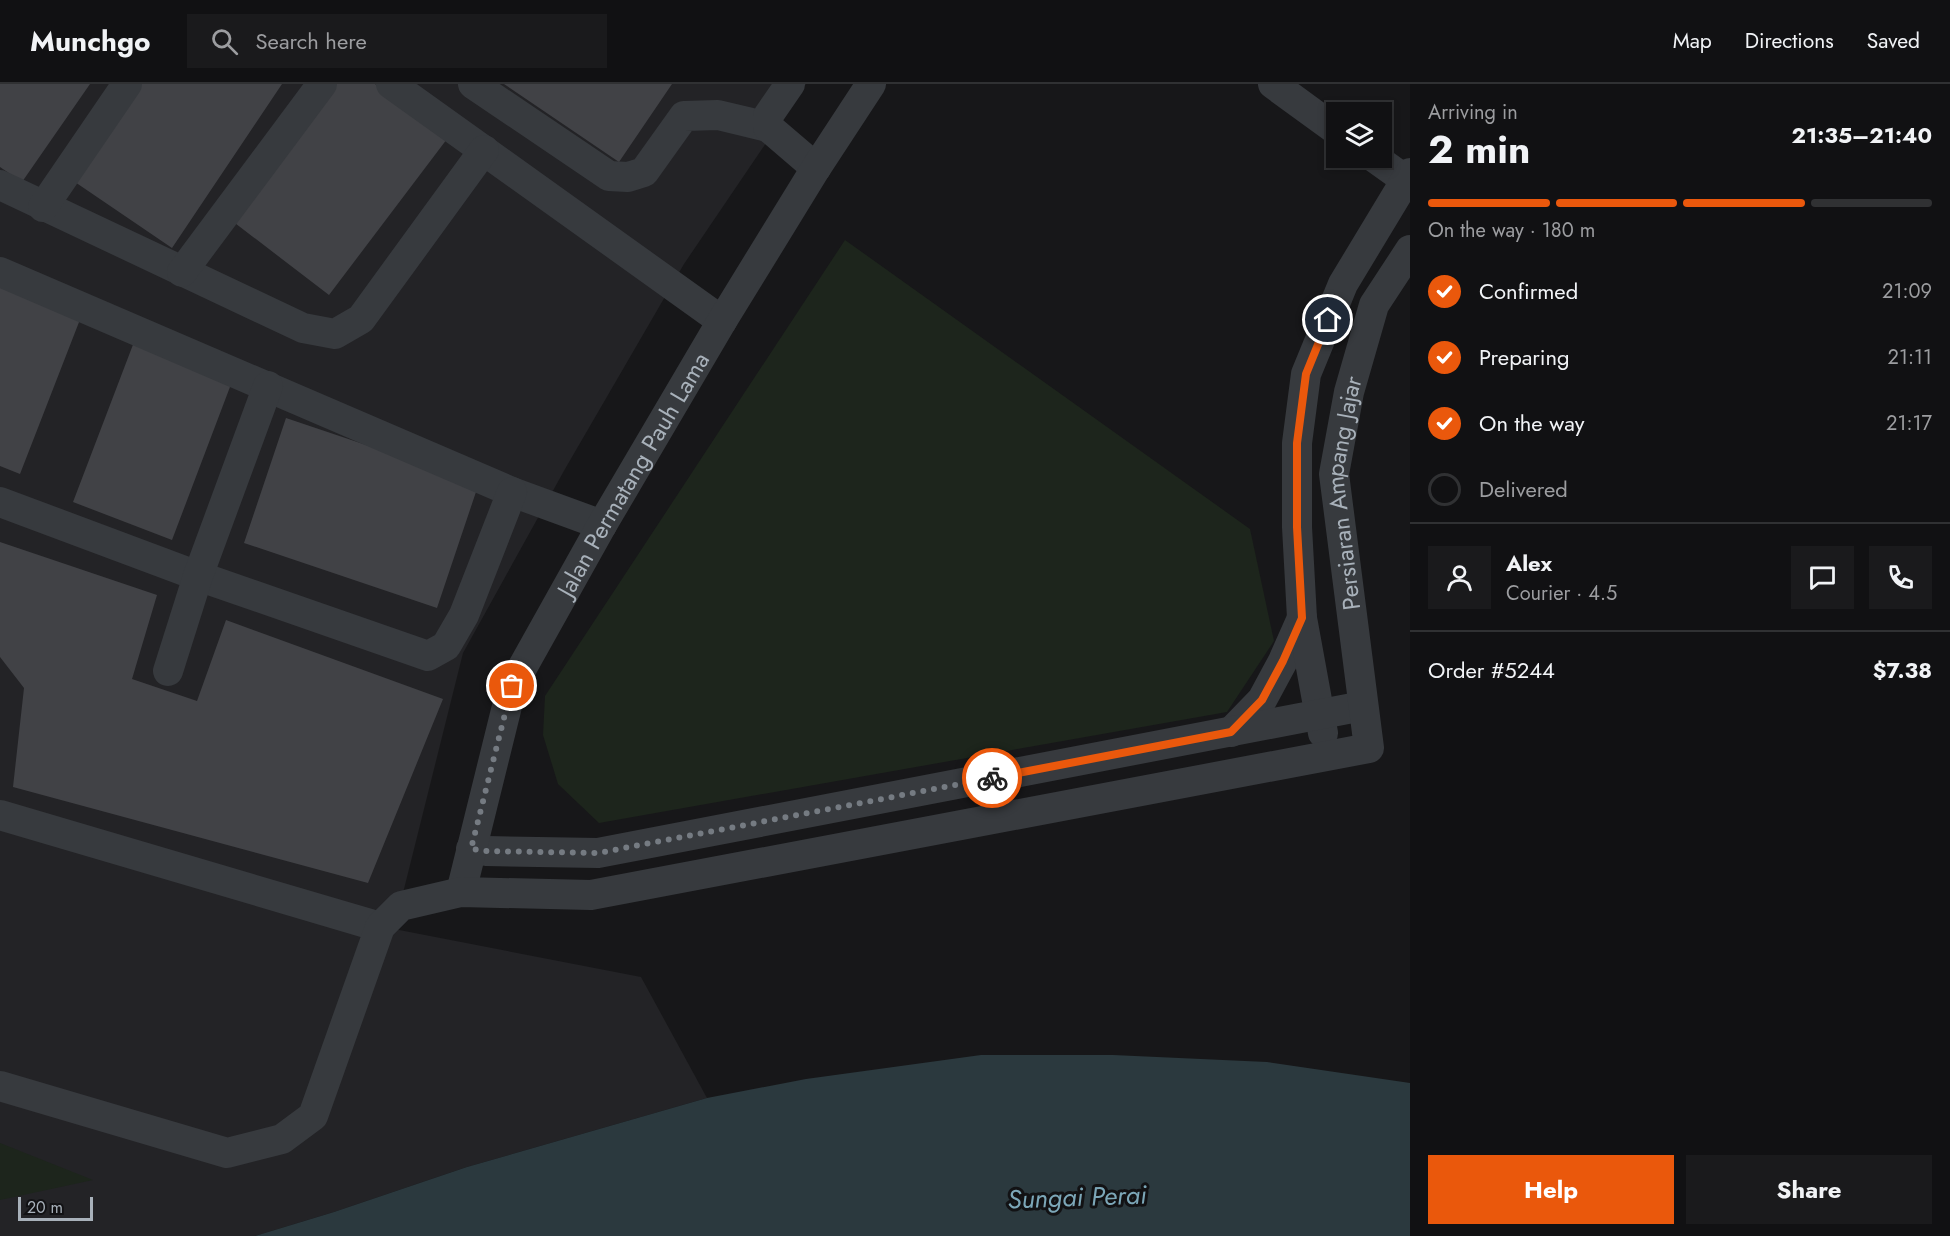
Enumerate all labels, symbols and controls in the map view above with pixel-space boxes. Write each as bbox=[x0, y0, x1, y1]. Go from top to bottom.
search box bbox=[187, 14, 607, 68]
text: Munchgo bbox=[30, 21, 151, 62]
icon: search bbox=[208, 25, 241, 58]
text: Search here bbox=[256, 25, 367, 57]
text: Map bbox=[1673, 26, 1712, 56]
text: Directions bbox=[1745, 26, 1834, 56]
text: Saved bbox=[1867, 26, 1920, 56]
text: Arriving in bbox=[1428, 98, 1518, 127]
map controls bbox=[1326, 102, 1392, 168]
button: layers bbox=[1326, 102, 1392, 168]
text: 21:35–21:40 bbox=[1792, 119, 1932, 151]
text: 2 min bbox=[1428, 121, 1530, 178]
text: On the way · 180 m bbox=[1428, 216, 1595, 245]
icon: check bbox=[1428, 275, 1461, 308]
text: Confirmed bbox=[1479, 275, 1578, 307]
text: 21:09 bbox=[1882, 277, 1932, 306]
pin bbox=[1302, 294, 1353, 345]
icon: home bbox=[1311, 303, 1344, 336]
icon: check bbox=[1428, 341, 1461, 374]
text: Preparing bbox=[1479, 341, 1570, 373]
text: 21:11 bbox=[1888, 343, 1932, 372]
street label: Jalan Permatang Pauh Lama bbox=[547, 345, 717, 605]
street label: Persiaran Ampang Jajar bbox=[1316, 371, 1370, 612]
icon: check bbox=[1428, 407, 1461, 440]
text: On the way bbox=[1479, 407, 1584, 439]
text: 21:17 bbox=[1886, 409, 1932, 438]
text: Delivered bbox=[1479, 473, 1568, 505]
button: person bbox=[1428, 546, 1491, 609]
button: chat bbox=[1791, 546, 1854, 609]
button: phone bbox=[1869, 546, 1932, 609]
text: Alex bbox=[1506, 547, 1552, 579]
text: Courier · 4.5 bbox=[1506, 579, 1617, 608]
text: Order #5244 bbox=[1428, 654, 1555, 686]
text: $7.38 bbox=[1873, 654, 1932, 686]
pin bbox=[486, 660, 537, 711]
icon: bag bbox=[495, 669, 528, 702]
courier bbox=[962, 748, 1022, 808]
icon: bike bbox=[976, 762, 1009, 795]
button: Help bbox=[1428, 1155, 1674, 1224]
button: Share bbox=[1686, 1155, 1932, 1224]
water label: Sungai Perai bbox=[1007, 1176, 1148, 1218]
scale bar bbox=[18, 1194, 93, 1222]
text: 20 m bbox=[27, 1196, 63, 1219]

